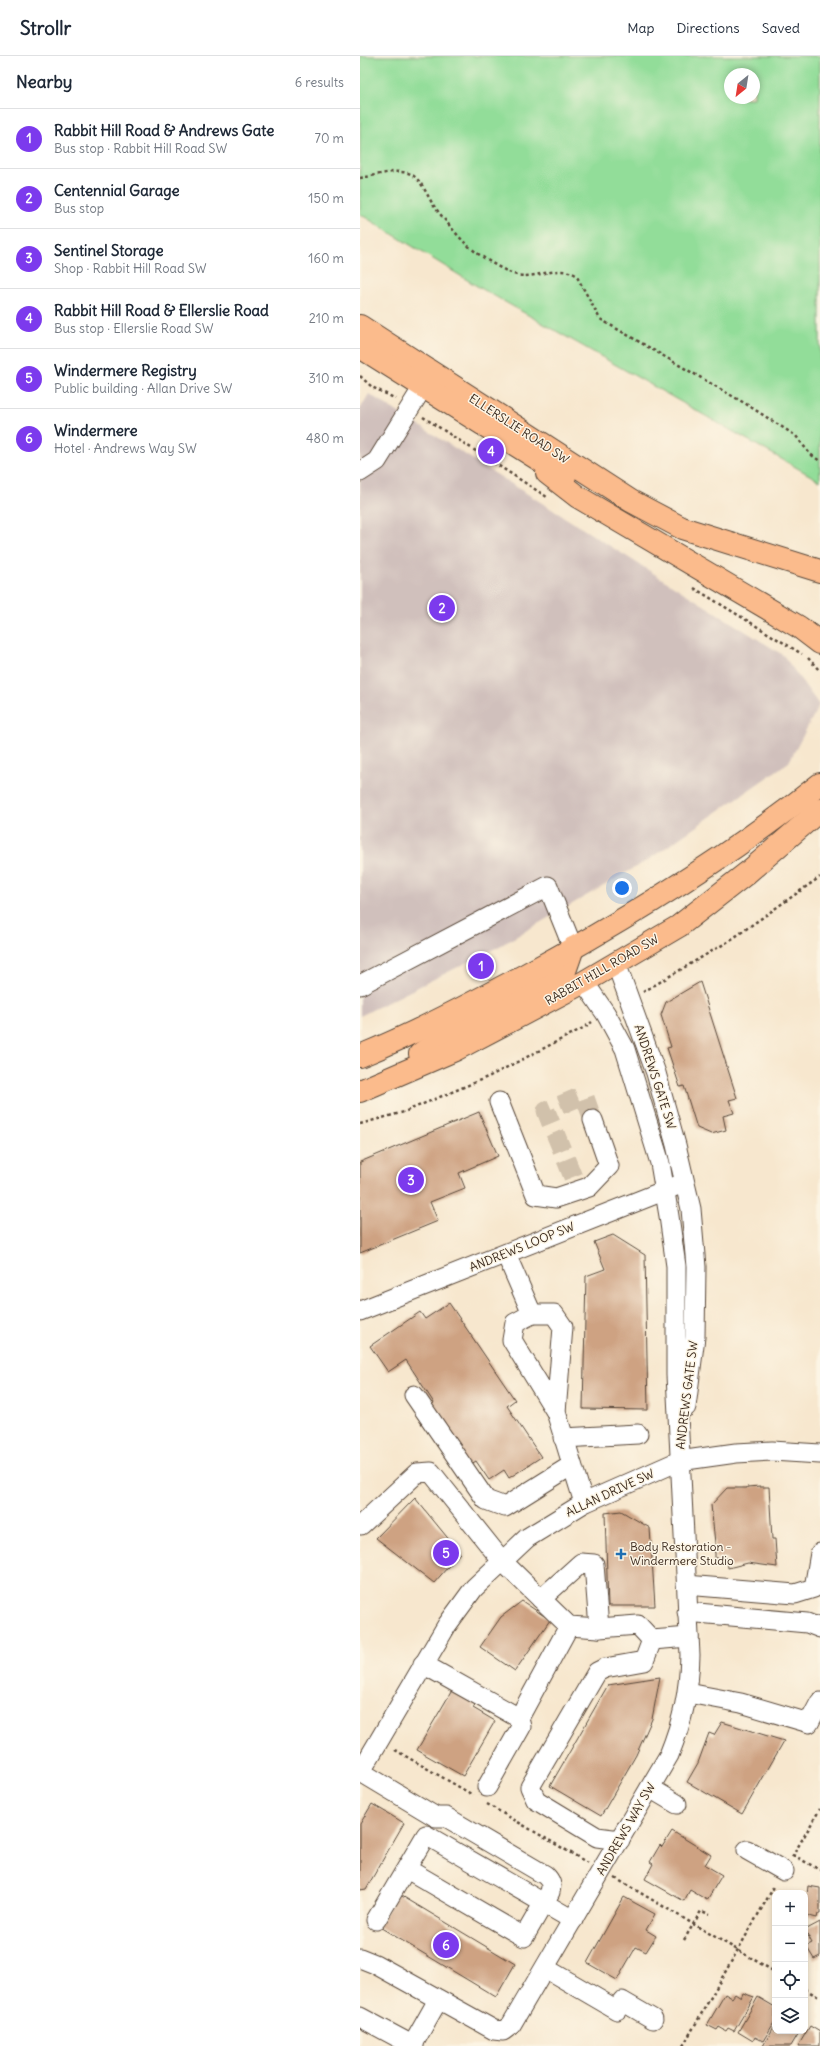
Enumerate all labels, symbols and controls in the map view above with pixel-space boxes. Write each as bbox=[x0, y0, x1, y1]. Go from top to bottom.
text: Strollr bbox=[20, 16, 71, 40]
text: Map bbox=[627, 19, 654, 37]
text: Directions bbox=[676, 19, 740, 37]
text: Saved bbox=[762, 19, 800, 37]
north arrow bbox=[724, 68, 760, 104]
text: Nearby bbox=[16, 71, 72, 93]
text: 6 results bbox=[295, 74, 344, 91]
text: Rabbit Hill Road & Andrews Gate bbox=[54, 121, 274, 140]
text: 1 bbox=[26, 130, 32, 147]
text: 70 m bbox=[315, 130, 344, 147]
text: Bus stop · Rabbit Hill Road SW bbox=[54, 140, 227, 157]
text: Centennial Garage bbox=[54, 181, 180, 200]
text: 2 bbox=[25, 190, 33, 207]
text: 150 m bbox=[308, 190, 344, 207]
text: Bus stop bbox=[54, 200, 104, 217]
text: Sentinel Storage bbox=[54, 241, 164, 260]
text: 3 bbox=[25, 250, 33, 267]
text: 160 m bbox=[308, 250, 344, 267]
text: Shop · Rabbit Hill Road SW bbox=[54, 260, 207, 277]
text: Rabbit Hill Road & Ellerslie Road bbox=[54, 301, 269, 320]
text: 4 bbox=[25, 310, 33, 327]
text: 210 m bbox=[309, 310, 344, 327]
text: Bus stop · Ellerslie Road SW bbox=[54, 320, 213, 337]
text: Windermere Registry bbox=[54, 361, 197, 380]
text: 5 bbox=[25, 370, 33, 387]
text: 310 m bbox=[309, 370, 344, 387]
text: Public building · Allan Drive SW bbox=[54, 380, 232, 397]
street label: ELLERSLIE ROAD SW bbox=[466, 391, 572, 467]
text: Windermere bbox=[54, 421, 138, 440]
text: 6 bbox=[25, 430, 33, 447]
text: 480 m bbox=[306, 430, 344, 447]
pin: 4 bbox=[478, 436, 504, 466]
text: Hotel · Andrews Way SW bbox=[54, 440, 197, 457]
pin: 2 bbox=[429, 593, 455, 623]
your location bbox=[612, 878, 632, 898]
street label: RABBIT HILL ROAD SW bbox=[542, 931, 661, 1008]
pin: 1 bbox=[468, 951, 494, 981]
street label: ANDREWS GATE SW bbox=[631, 1023, 680, 1131]
pin: 3 bbox=[398, 1165, 424, 1195]
street label: ANDREWS LOOP SW bbox=[467, 1219, 577, 1274]
street label: ANDREWS GATE SW bbox=[672, 1340, 701, 1450]
street label: ALLAN DRIVE SW bbox=[563, 1465, 657, 1520]
pin: 5 bbox=[433, 1538, 459, 1568]
place label: Body Restoration - Windermere Studio bbox=[630, 1539, 734, 1568]
marker: Body Restoration - Windermere Studio bbox=[615, 1548, 627, 1560]
street label: ANDREWS WAY SW bbox=[593, 1780, 658, 1878]
map controls bbox=[772, 1890, 808, 2034]
button: + bbox=[772, 1890, 808, 1926]
button: − bbox=[772, 1926, 808, 1962]
pin: 6 bbox=[433, 1930, 459, 1960]
button: locate bbox=[772, 1962, 808, 1998]
button: layers bbox=[772, 1998, 808, 2034]

